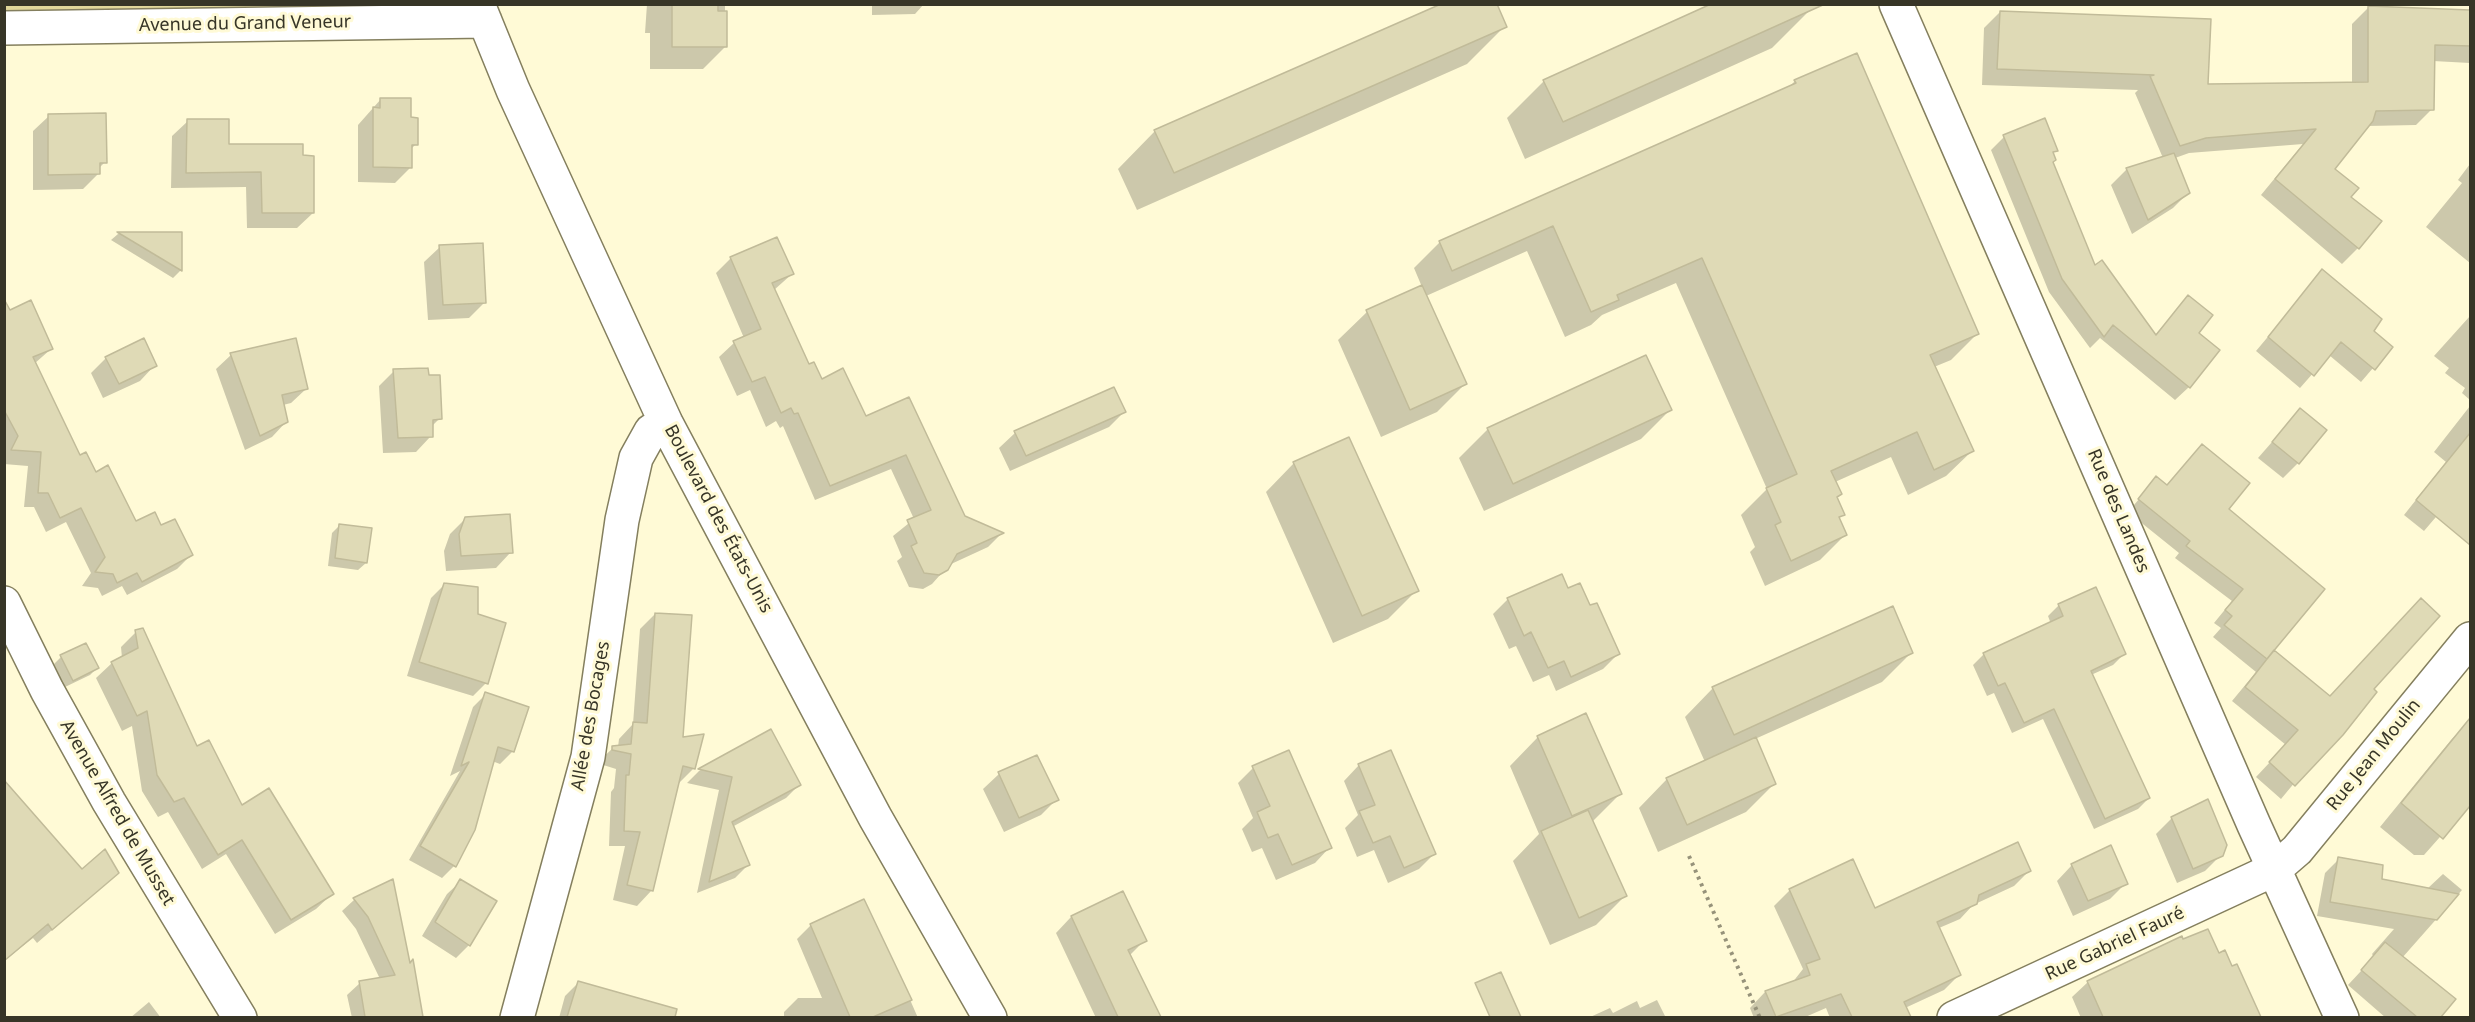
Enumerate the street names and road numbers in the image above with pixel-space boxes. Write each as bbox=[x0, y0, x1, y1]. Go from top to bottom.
street label: Avenue du Grand Veneur bbox=[139, 11, 351, 37]
street label: Boulevard des États-Unis bbox=[659, 421, 777, 617]
street label: Rue des Landes bbox=[2082, 446, 2154, 576]
street label: Allée des Bocages bbox=[567, 640, 615, 792]
street label: Rue Jean Moulin bbox=[2323, 695, 2425, 815]
street label: Avenue Alfred de Musset bbox=[55, 716, 179, 910]
street label: Rue Gabriel Fauré bbox=[2042, 902, 2188, 986]

